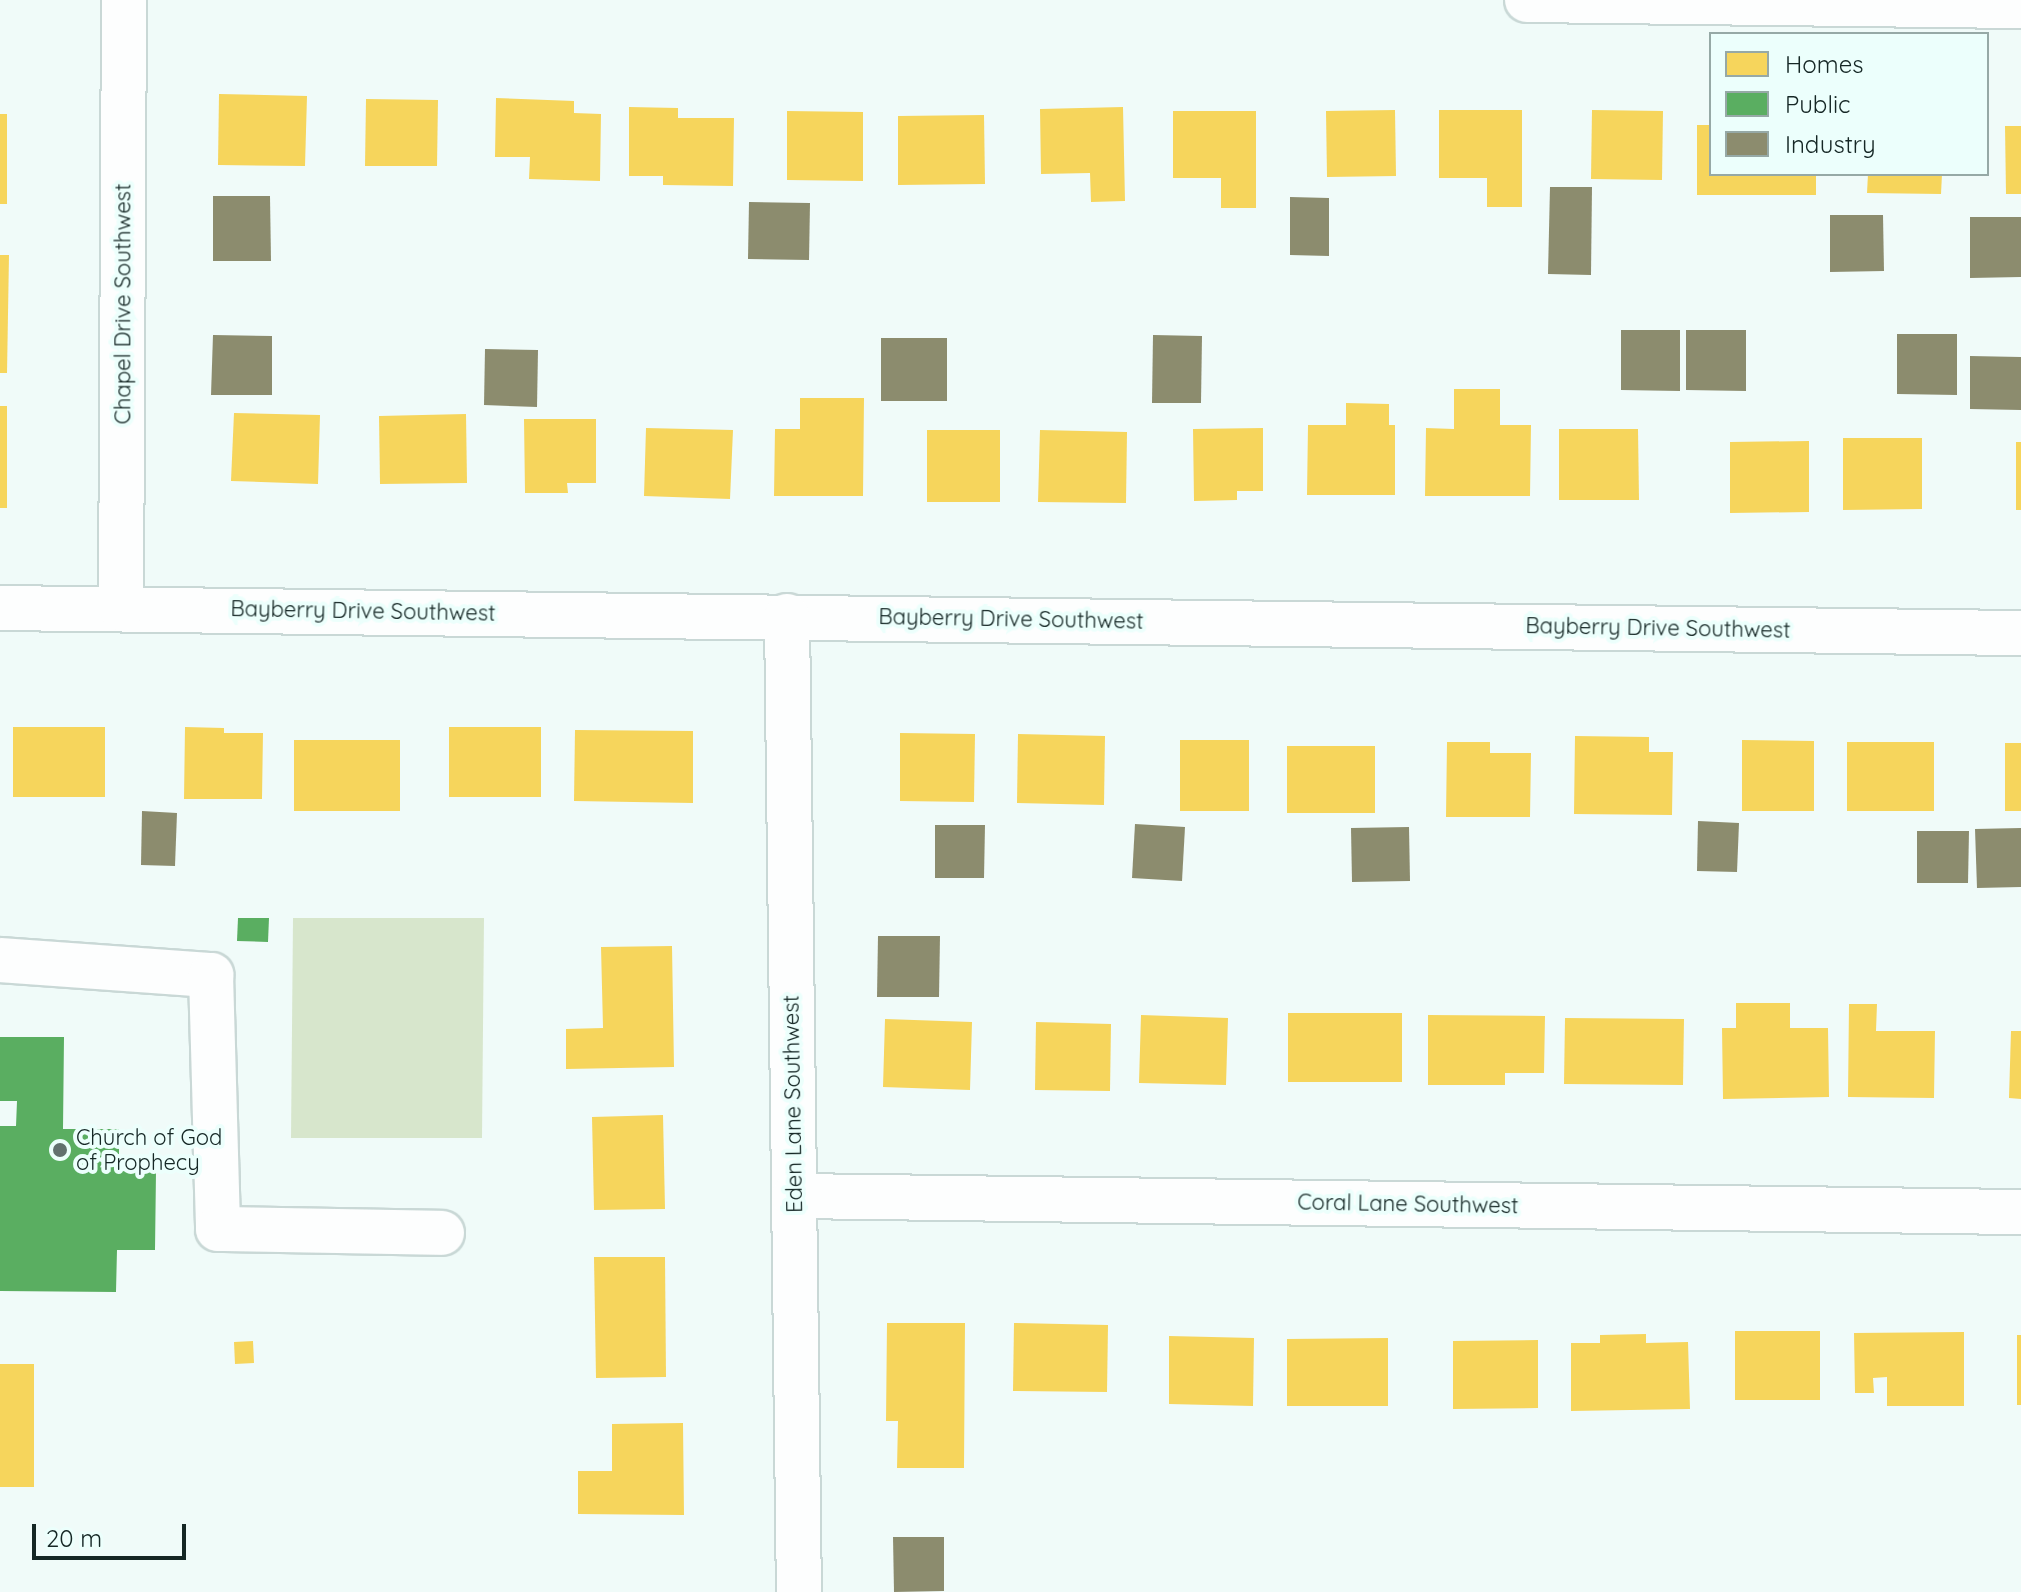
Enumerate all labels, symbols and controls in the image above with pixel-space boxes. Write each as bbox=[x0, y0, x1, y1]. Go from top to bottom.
legend bbox=[1709, 32, 1989, 176]
text: Homes bbox=[1785, 49, 1863, 79]
text: Public bbox=[1785, 89, 1850, 119]
text: Industry bbox=[1785, 129, 1876, 159]
street label: Chapel Drive Southwest bbox=[110, 184, 136, 424]
street label: Bayberry Drive Southwest bbox=[230, 595, 496, 627]
street label: Bayberry Drive Southwest bbox=[878, 603, 1144, 635]
street label: Bayberry Drive Southwest bbox=[1525, 612, 1791, 644]
street label: Eden Lane Southwest bbox=[778, 995, 808, 1213]
place label: Church of God of Prophecy bbox=[76, 1124, 222, 1176]
marker: Church of God of Prophecy bbox=[51, 1141, 69, 1159]
street label: Coral Lane Southwest bbox=[1297, 1189, 1519, 1219]
scale bar bbox=[36, 1508, 190, 1558]
text: 20 m bbox=[46, 1523, 102, 1553]

